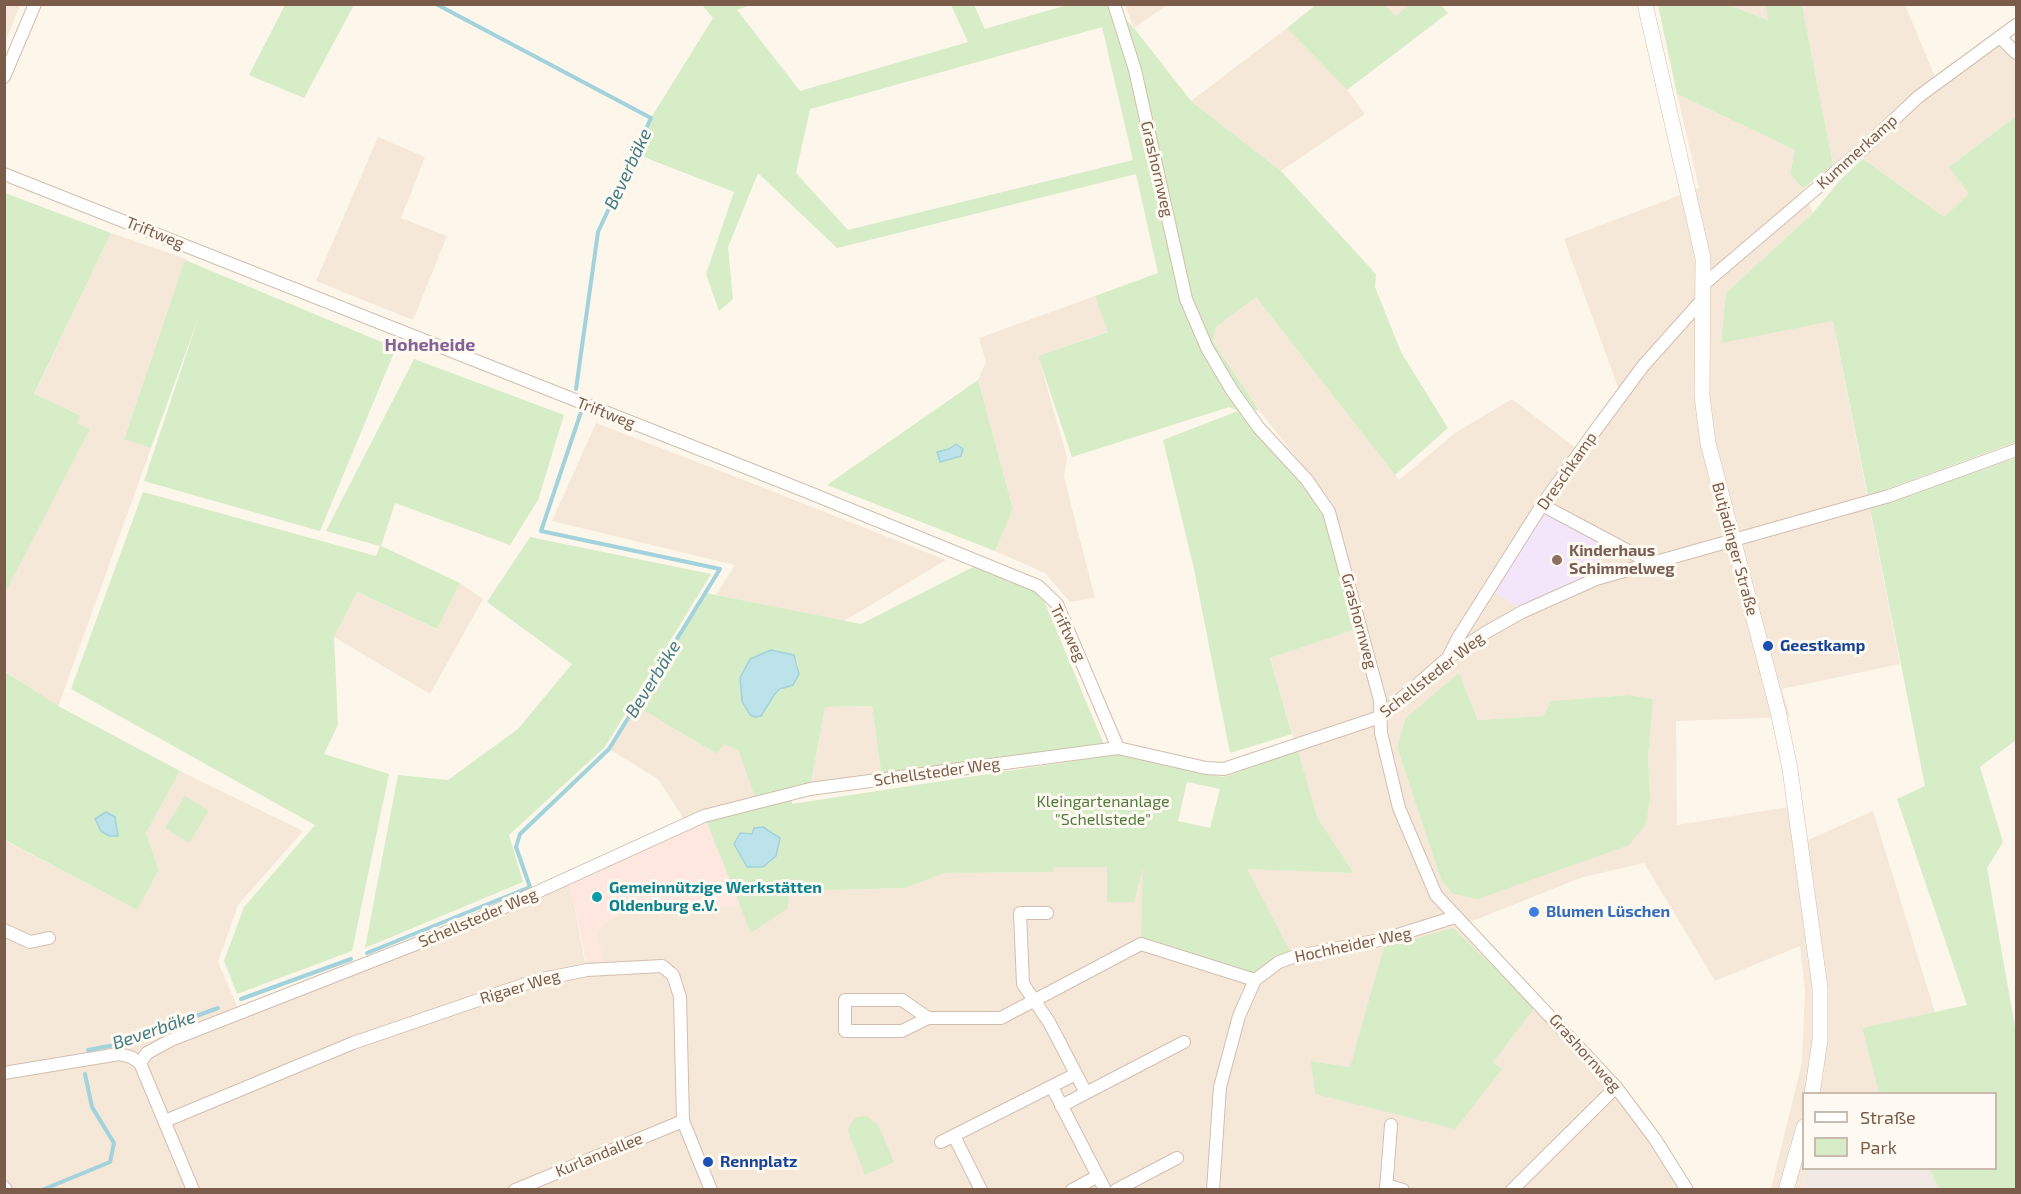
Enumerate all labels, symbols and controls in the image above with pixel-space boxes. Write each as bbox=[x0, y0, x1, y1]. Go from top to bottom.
street label: Kummerkamp bbox=[1813, 111, 1901, 193]
street label: Grashornweg bbox=[1137, 119, 1177, 219]
water label: Beverbäke bbox=[600, 125, 656, 213]
street label: Triftweg bbox=[123, 213, 187, 253]
district label: Hoheheide bbox=[385, 334, 475, 356]
street label: Triftweg bbox=[574, 393, 638, 433]
street label: Dreschkamp bbox=[1533, 428, 1601, 514]
street label: Butjadinger Straße bbox=[1708, 480, 1762, 618]
place label: Kinderhaus Schimmelweg bbox=[1569, 541, 1675, 579]
marker: Kinderhaus Schimmelweg bbox=[1550, 553, 1564, 567]
street label: Grashornweg bbox=[1337, 571, 1381, 671]
street label: Triftweg bbox=[1046, 601, 1090, 665]
street label: Schellsteder Weg bbox=[1376, 628, 1488, 722]
water label: Beverbäke bbox=[621, 636, 685, 722]
place label: Geestkamp bbox=[1780, 636, 1865, 656]
marker: Geestkamp bbox=[1761, 639, 1775, 653]
street label: Schellsteder Weg bbox=[873, 754, 1001, 790]
park label: Kleingartenanlage "Schellstede" bbox=[1036, 792, 1170, 830]
place label: Gemeinnützige Werkstätten Oldenburg e.V. bbox=[609, 878, 822, 916]
street label: Schellsteder Weg bbox=[416, 884, 540, 952]
marker: Gemeinnützige Werkstätten Oldenburg e.V. bbox=[590, 890, 604, 904]
place label: Blumen Lüschen bbox=[1546, 902, 1670, 922]
marker: Blumen Lüschen bbox=[1527, 905, 1541, 919]
street label: Hochheider Weg bbox=[1293, 923, 1413, 967]
street label: Rigaer Weg bbox=[478, 966, 562, 1008]
water label: Beverbäke bbox=[109, 1006, 199, 1054]
street label: Grashornweg bbox=[1545, 1010, 1625, 1096]
legend bbox=[1802, 1092, 1997, 1170]
text: Straße bbox=[1860, 1106, 1916, 1128]
street label: Kurlandallee bbox=[553, 1129, 645, 1181]
text: Park bbox=[1860, 1136, 1897, 1158]
place label: Rennplatz bbox=[720, 1152, 797, 1172]
marker: Rennplatz bbox=[701, 1155, 715, 1169]

